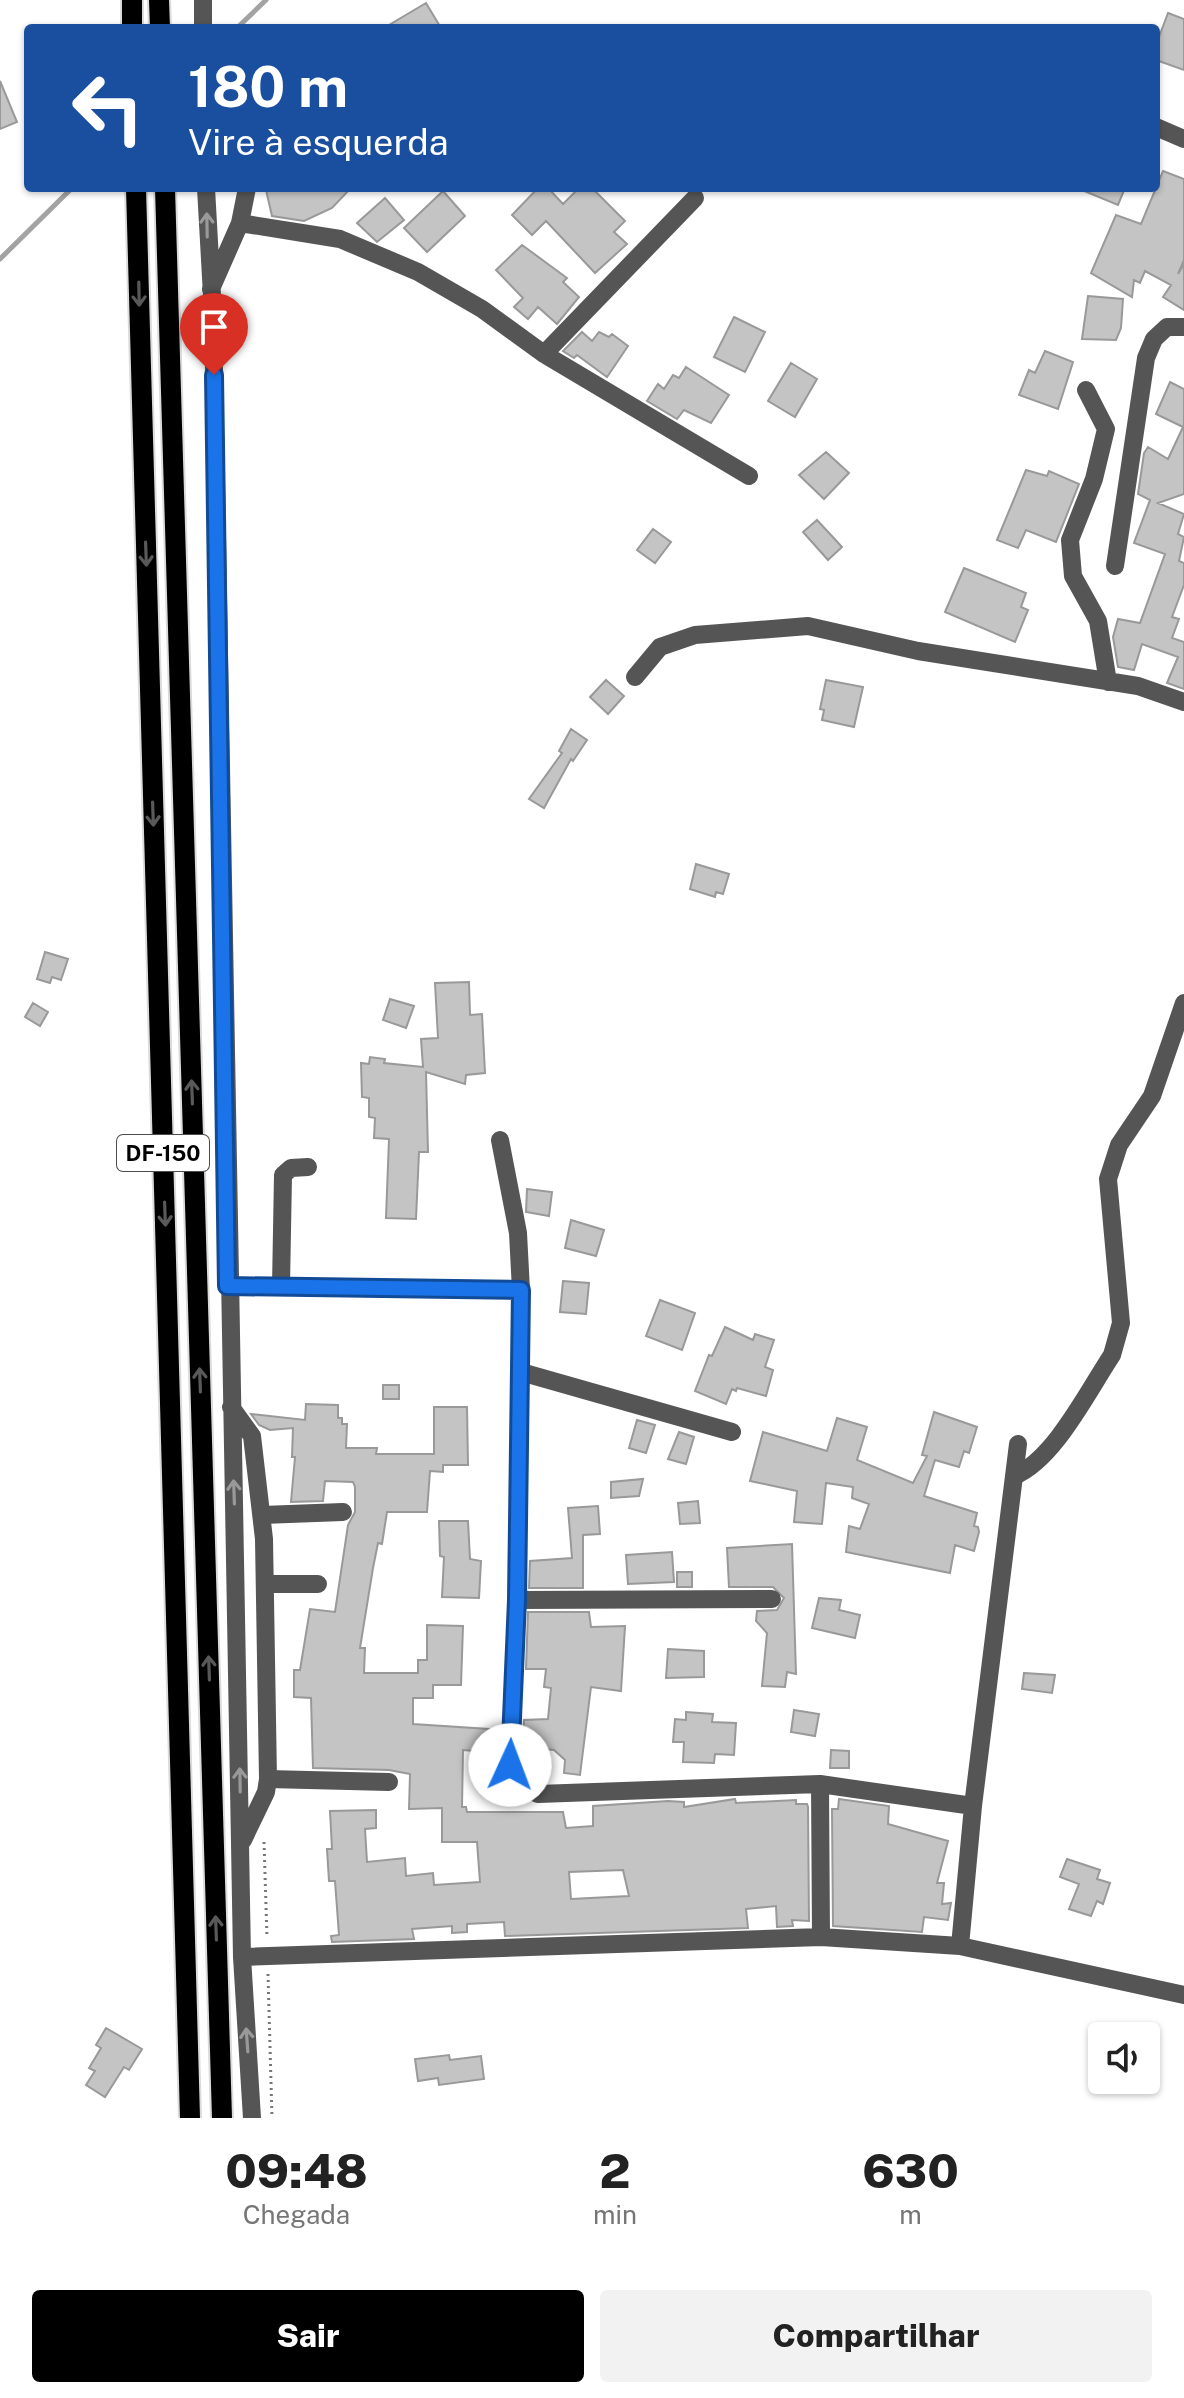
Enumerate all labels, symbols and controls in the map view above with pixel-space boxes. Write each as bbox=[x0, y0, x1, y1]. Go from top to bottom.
text: 180 m bbox=[188, 54, 348, 120]
icon: left bbox=[56, 56, 160, 160]
text: Vire à esquerda bbox=[188, 121, 449, 163]
one-way arrow bbox=[199, 212, 215, 239]
one-way arrow bbox=[131, 280, 146, 307]
pin bbox=[180, 293, 248, 375]
icon: arrive bbox=[192, 305, 236, 349]
one-way arrow bbox=[138, 540, 153, 567]
one-way arrow bbox=[146, 800, 161, 827]
one-way arrow bbox=[184, 1079, 199, 1106]
road number: DF-150 bbox=[117, 1135, 209, 1171]
one-way arrow bbox=[157, 1200, 172, 1227]
one-way arrow bbox=[193, 1367, 208, 1394]
one-way arrow bbox=[226, 1479, 241, 1506]
one-way arrow bbox=[201, 1655, 216, 1682]
position arrow bbox=[468, 1723, 552, 1807]
one-way arrow bbox=[232, 1767, 247, 1794]
one-way arrow bbox=[209, 1915, 224, 1942]
map controls bbox=[1088, 2022, 1160, 2094]
button: sound bbox=[1088, 2022, 1160, 2094]
one-way arrow bbox=[239, 2027, 254, 2054]
text: 09:48 bbox=[225, 2142, 368, 2199]
text: 2 bbox=[599, 2142, 631, 2199]
text: 630 bbox=[862, 2142, 959, 2199]
text: Chegada bbox=[243, 2199, 350, 2230]
text: min bbox=[593, 2199, 637, 2230]
text: m bbox=[899, 2199, 922, 2230]
button: Sair bbox=[32, 2290, 584, 2382]
button: Compartilhar bbox=[600, 2290, 1152, 2382]

